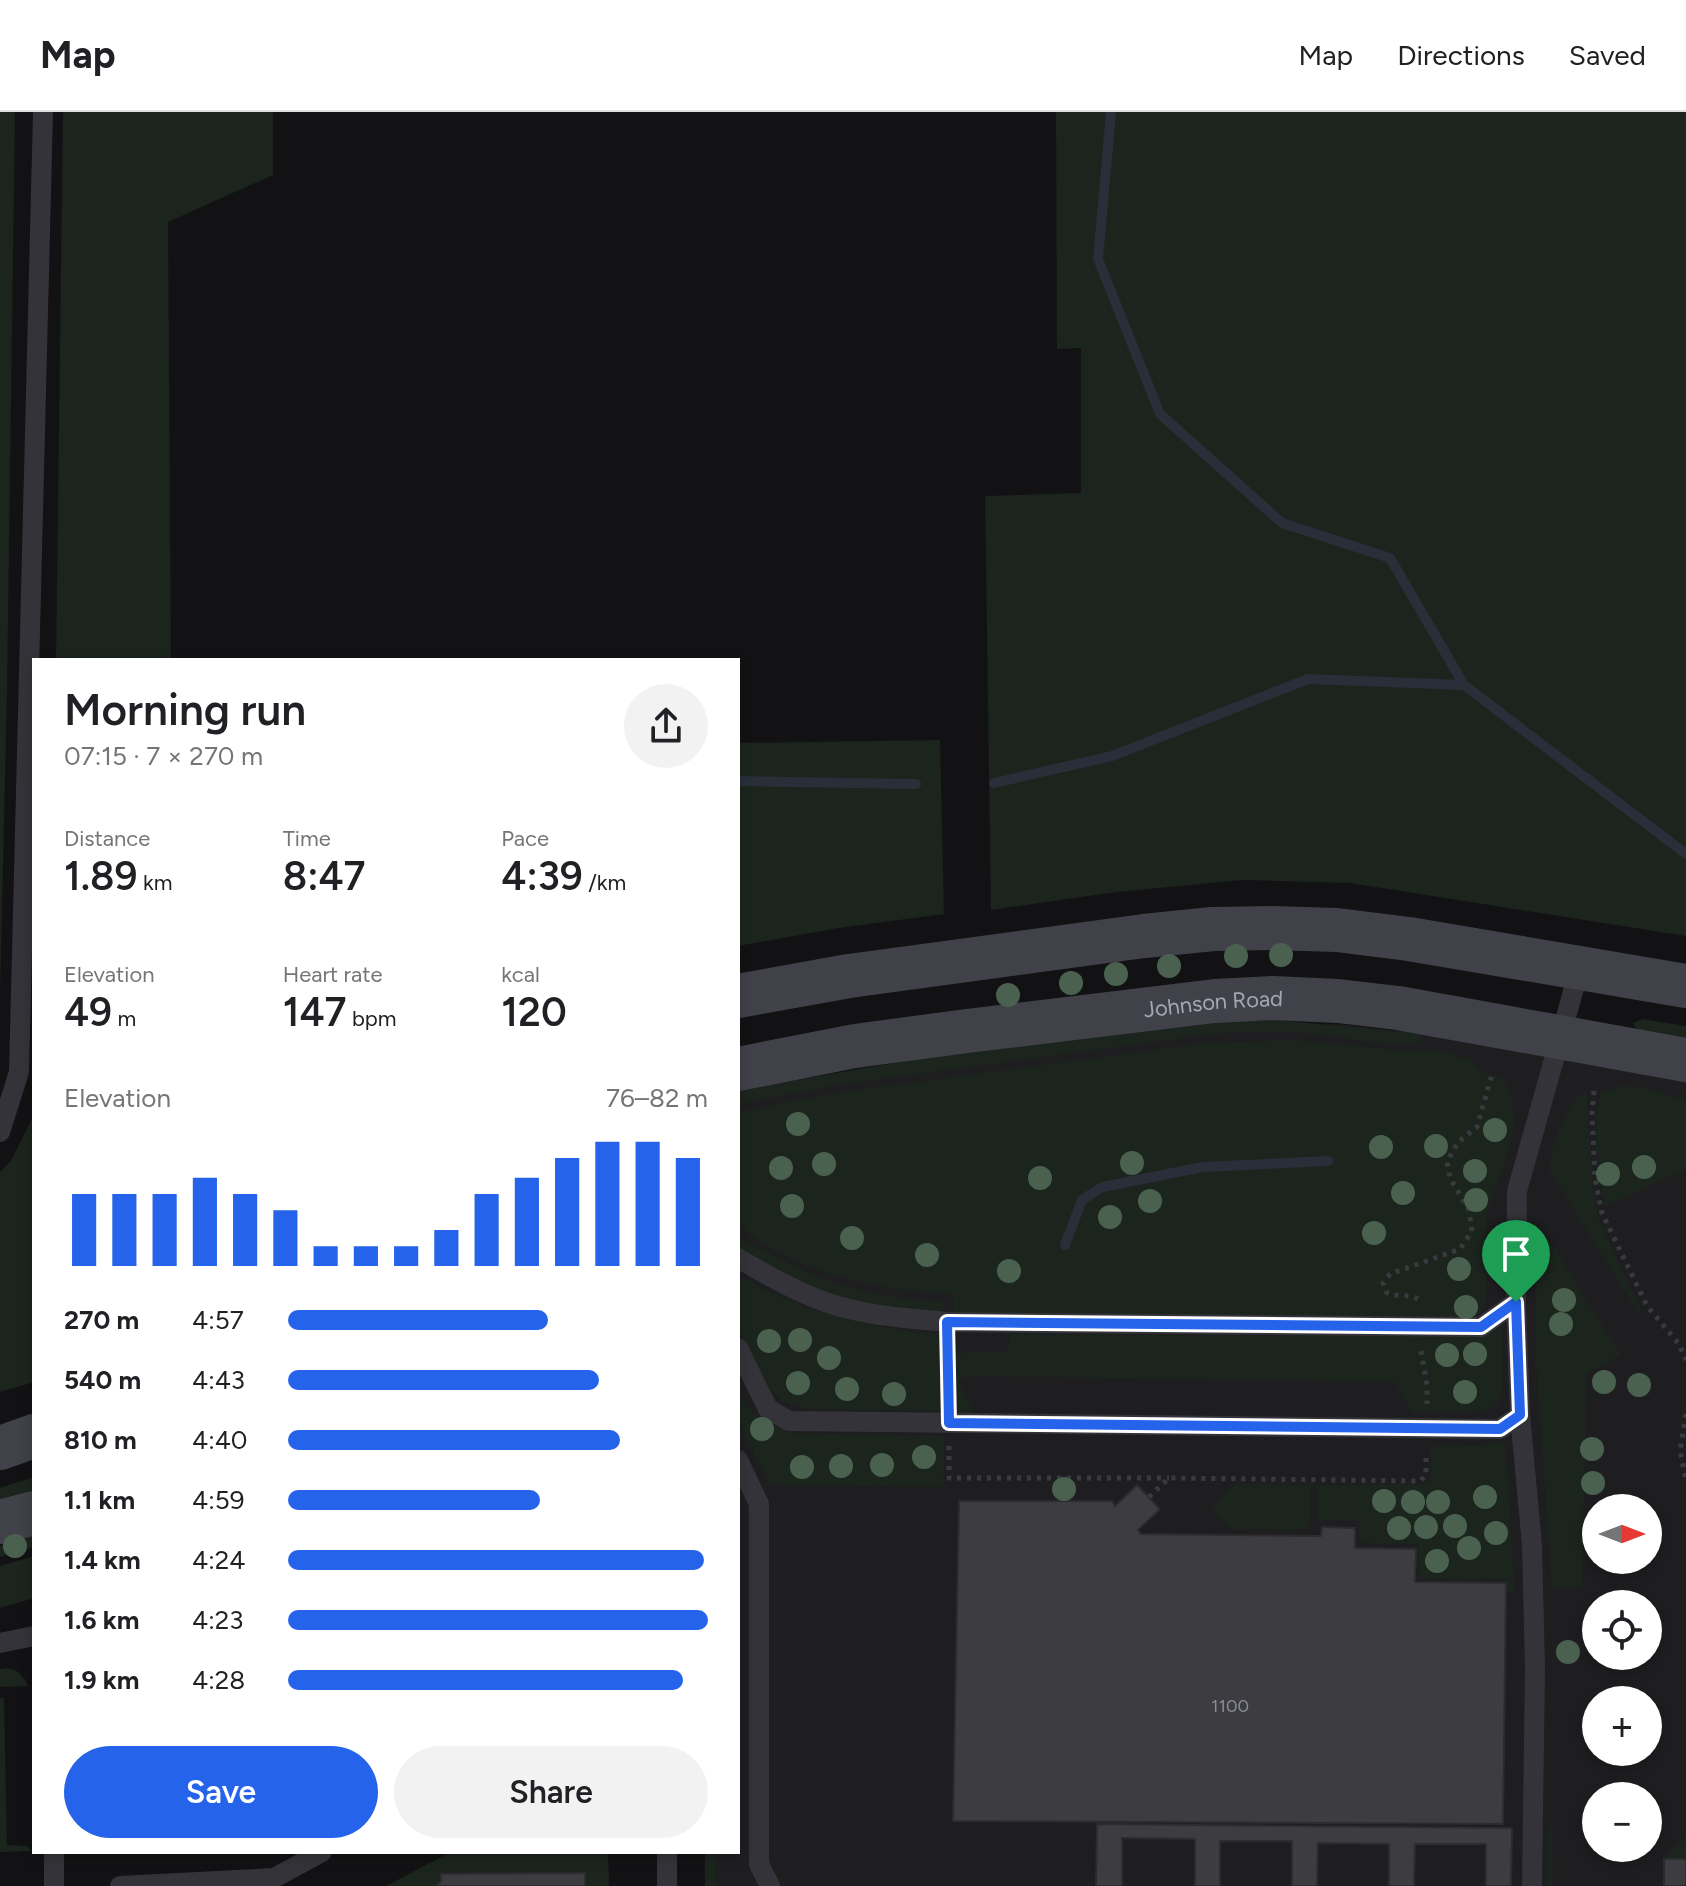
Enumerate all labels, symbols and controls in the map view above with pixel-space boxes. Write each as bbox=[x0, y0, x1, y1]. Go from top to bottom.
text: Map bbox=[40, 32, 116, 78]
text: Map bbox=[1299, 38, 1353, 72]
text: Directions bbox=[1397, 38, 1525, 72]
text: Saved bbox=[1569, 38, 1646, 72]
text: Morning run bbox=[64, 683, 306, 736]
button: share bbox=[624, 684, 708, 768]
text: 07:15 · 7 × 270 m bbox=[64, 740, 263, 772]
text: Distance bbox=[64, 825, 150, 852]
text: Time bbox=[283, 825, 331, 852]
text: Pace bbox=[501, 825, 549, 852]
text: 1.89 bbox=[64, 852, 138, 900]
text: 8:47 bbox=[283, 852, 366, 900]
text: 4:39 bbox=[501, 852, 583, 900]
text: km bbox=[138, 869, 172, 896]
text: /km bbox=[583, 869, 626, 896]
text: Elevation bbox=[64, 961, 154, 988]
text: Heart rate bbox=[283, 961, 383, 988]
text: kcal bbox=[501, 961, 540, 988]
street label: Johnson Road bbox=[1142, 985, 1284, 1024]
text: 49 bbox=[64, 988, 112, 1036]
text: 147 bbox=[283, 988, 346, 1036]
text: 120 bbox=[501, 988, 567, 1036]
text: m bbox=[112, 1005, 136, 1032]
text: bpm bbox=[346, 1005, 397, 1032]
text: Elevation bbox=[64, 1082, 171, 1114]
text: 76–82 m bbox=[606, 1082, 708, 1114]
pin bbox=[1482, 1220, 1550, 1302]
icon: arrive bbox=[1494, 1232, 1538, 1276]
text: 270 m bbox=[64, 1304, 139, 1336]
text: 4:57 bbox=[192, 1304, 244, 1336]
text: 540 m bbox=[64, 1364, 141, 1396]
text: 4:43 bbox=[192, 1364, 245, 1396]
text: 810 m bbox=[64, 1424, 137, 1456]
text: 4:40 bbox=[192, 1424, 248, 1456]
text: 1.1 km bbox=[64, 1484, 135, 1516]
text: 4:59 bbox=[192, 1484, 244, 1516]
north arrow bbox=[1582, 1494, 1662, 1574]
map controls bbox=[1582, 1494, 1662, 1862]
text: 1.4 km bbox=[64, 1544, 141, 1576]
text: 4:24 bbox=[192, 1544, 245, 1576]
button: locate bbox=[1582, 1590, 1662, 1670]
text: 1.6 km bbox=[64, 1604, 139, 1636]
text: 4:23 bbox=[192, 1604, 243, 1636]
text: 1.9 km bbox=[64, 1664, 139, 1696]
text: 4:28 bbox=[192, 1664, 245, 1696]
button: + bbox=[1582, 1686, 1662, 1766]
house number: 1100 bbox=[1211, 1695, 1249, 1717]
button: Save bbox=[64, 1746, 378, 1838]
button: Share bbox=[394, 1746, 708, 1838]
button: − bbox=[1582, 1782, 1662, 1862]

